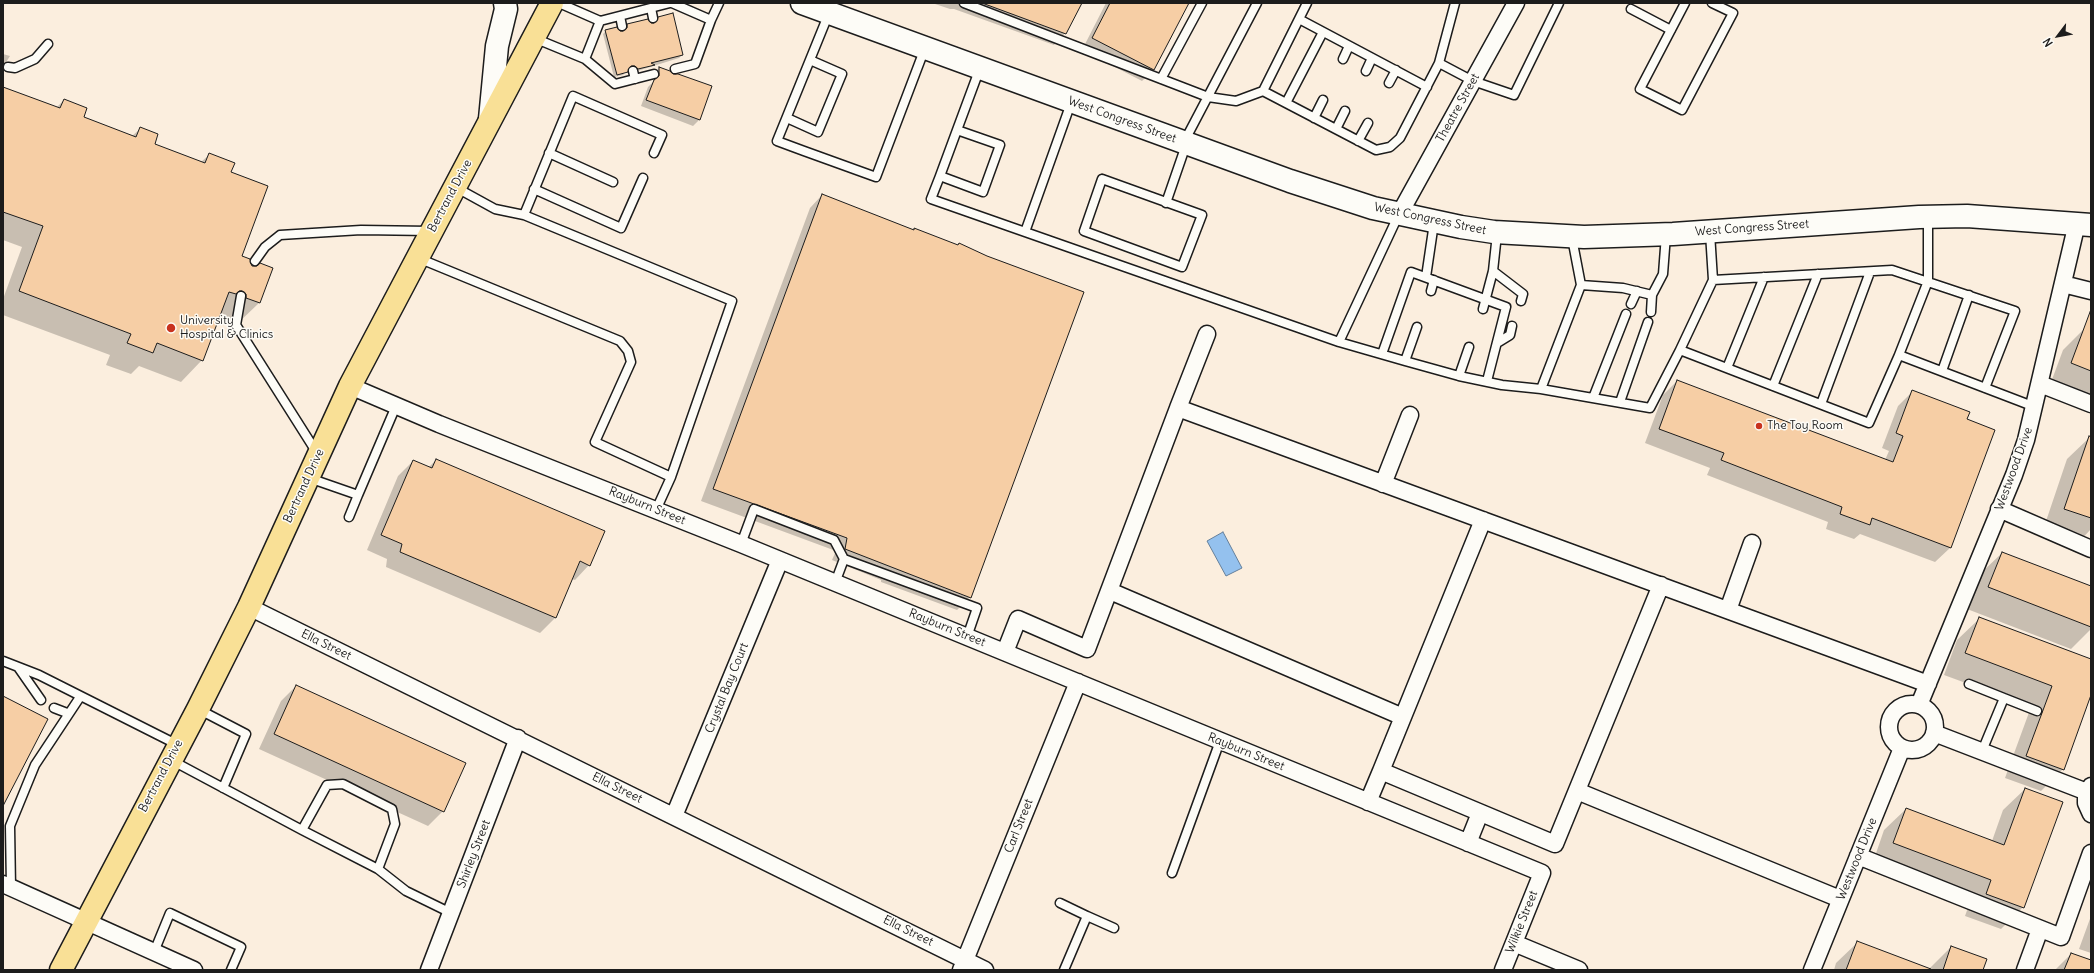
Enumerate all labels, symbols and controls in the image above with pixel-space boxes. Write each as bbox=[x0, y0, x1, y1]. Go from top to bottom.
north arrow bbox=[2038, 16, 2078, 56]
text: N bbox=[2040, 35, 2056, 49]
street label: Theatre Street bbox=[1433, 71, 1483, 145]
street label: West Congress Street bbox=[1066, 94, 1178, 146]
street label: Bertrand Drive bbox=[425, 157, 475, 235]
street label: West Congress Street bbox=[1373, 200, 1487, 238]
street label: West Congress Street bbox=[1695, 217, 1809, 239]
place label: University Hospital & Clinics bbox=[180, 314, 273, 342]
marker: University Hospital & Clinics bbox=[165, 322, 177, 334]
place label: The Toy Room bbox=[1767, 419, 1843, 433]
marker: The Toy Room bbox=[1754, 421, 1764, 431]
street label: Westwood Drive bbox=[1992, 425, 2036, 513]
street label: Bertrand Drive bbox=[281, 447, 327, 525]
street label: Rayburn Street bbox=[607, 484, 687, 528]
street label: Rayburn Street bbox=[907, 606, 987, 650]
street label: Ella Street bbox=[299, 627, 353, 663]
street label: Crystal Bay Court bbox=[702, 641, 752, 735]
street label: Rayburn Street bbox=[1206, 730, 1286, 774]
street label: Bertrand Drive bbox=[136, 737, 186, 815]
street label: Ella Street bbox=[590, 770, 644, 806]
street label: Carl Street bbox=[1002, 797, 1036, 855]
street label: Westwood Drive bbox=[1834, 816, 1880, 902]
street label: Shirley Street bbox=[454, 818, 494, 890]
street label: Wilkie Street bbox=[1503, 888, 1541, 956]
street label: Ella Street bbox=[881, 913, 935, 949]

